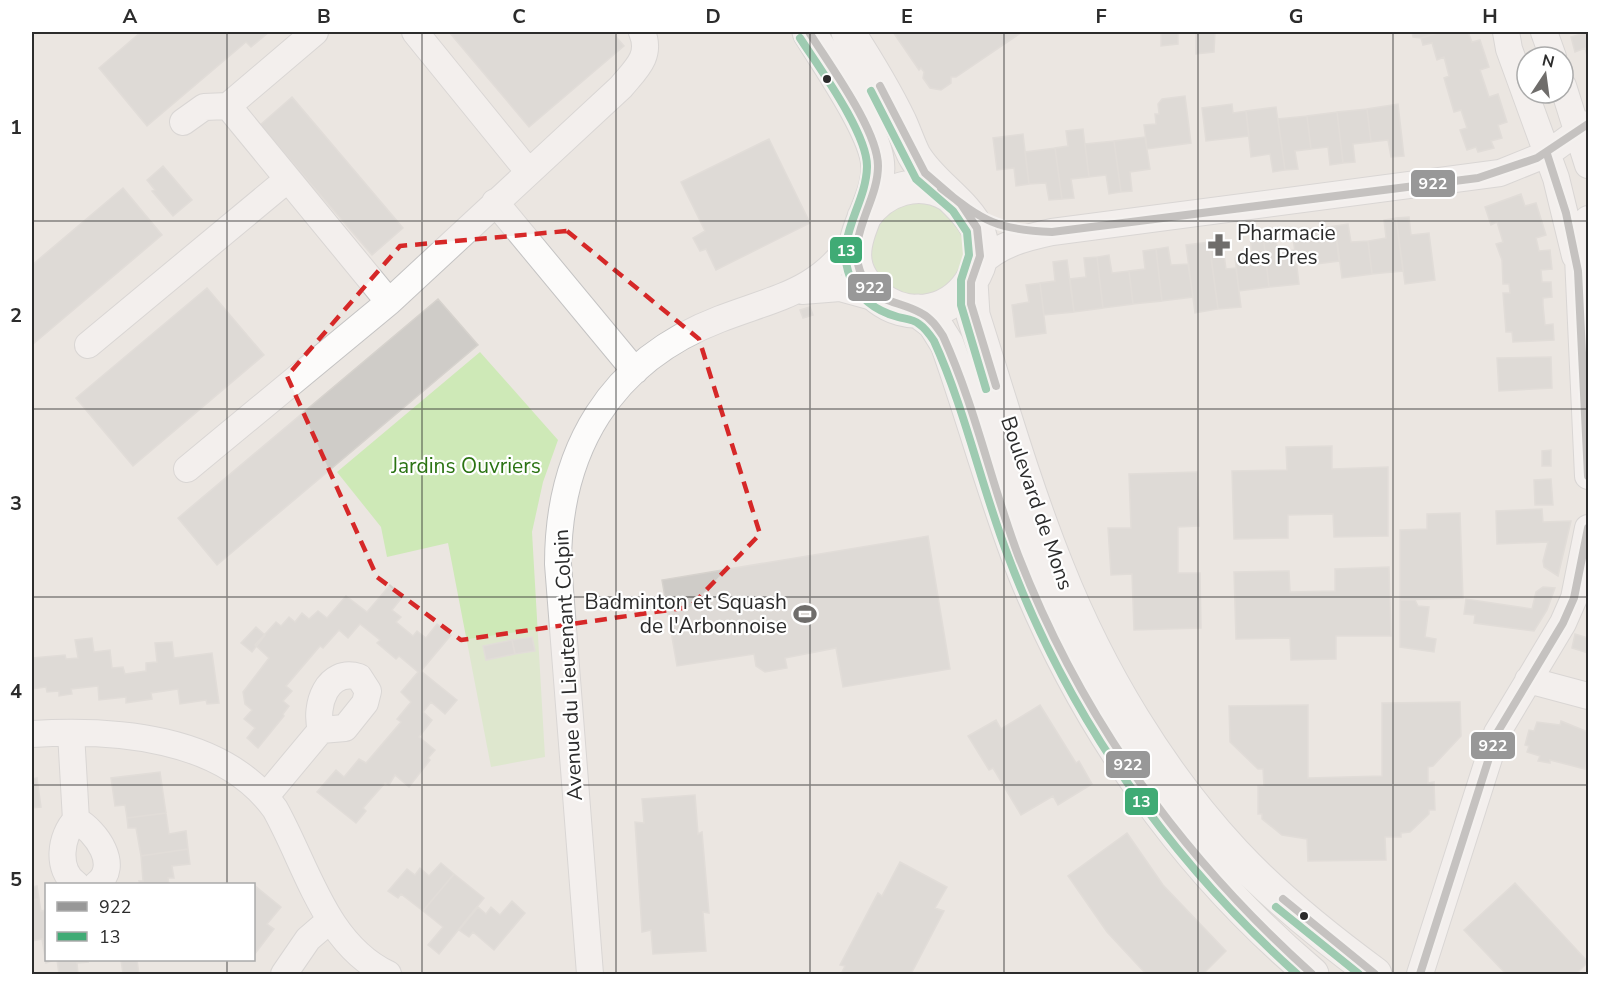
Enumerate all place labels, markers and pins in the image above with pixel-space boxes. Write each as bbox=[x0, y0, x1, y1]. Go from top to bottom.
unlabelled marker bbox=[821, 73, 833, 85]
place label: Pharmacie des Pres bbox=[1237, 219, 1336, 271]
pharmacy icon: Pharmacie des Pres bbox=[1206, 232, 1232, 258]
place label: Badminton et Squash de l'Arbonnoise bbox=[584, 588, 787, 640]
sports icon: Badminton et Squash de l'Arbonnoise bbox=[792, 601, 818, 627]
unlabelled marker bbox=[1298, 910, 1310, 922]

